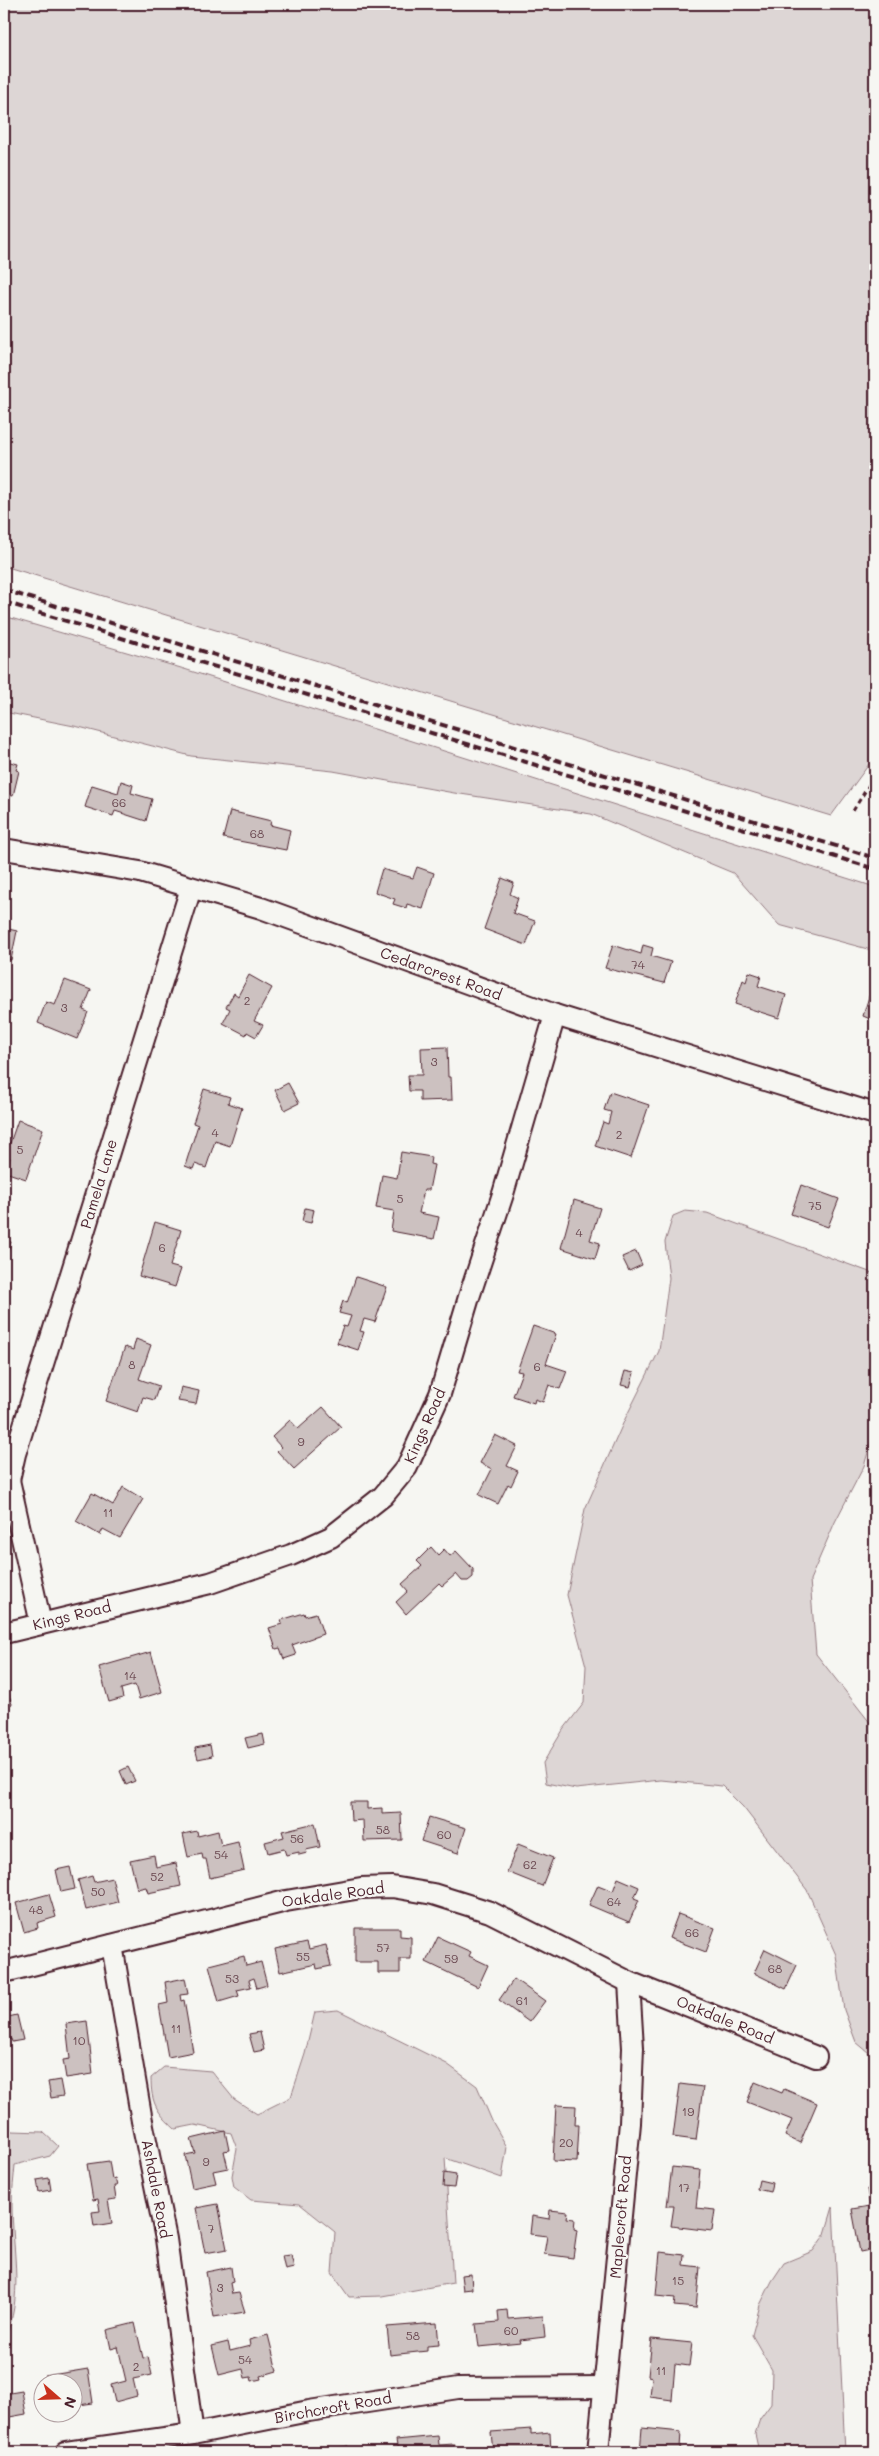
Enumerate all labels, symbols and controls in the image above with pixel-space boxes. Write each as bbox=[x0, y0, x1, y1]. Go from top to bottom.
house number: 66 bbox=[112, 794, 126, 810]
house number: 68 bbox=[250, 825, 264, 841]
street label: Cedarcrest Road bbox=[378, 942, 505, 1004]
house number: 74 bbox=[631, 956, 645, 972]
house number: 2 bbox=[244, 992, 250, 1008]
house number: 3 bbox=[60, 999, 68, 1015]
house number: 3 bbox=[430, 1053, 438, 1069]
house number: 4 bbox=[211, 1124, 219, 1140]
house number: 2 bbox=[616, 1126, 622, 1142]
street label: Pamela Lane bbox=[75, 1137, 121, 1231]
house number: 5 bbox=[17, 1141, 24, 1157]
house number: 5 bbox=[397, 1190, 404, 1206]
house number: 75 bbox=[808, 1197, 822, 1213]
house number: 4 bbox=[575, 1224, 583, 1240]
house number: 6 bbox=[158, 1239, 166, 1255]
house number: 8 bbox=[128, 1356, 136, 1372]
house number: 6 bbox=[533, 1358, 541, 1374]
street label: Kings Road bbox=[399, 1385, 450, 1466]
house number: 9 bbox=[297, 1433, 305, 1449]
house number: 11 bbox=[103, 1504, 113, 1520]
street label: Kings Road bbox=[30, 1596, 113, 1634]
house number: 14 bbox=[124, 1667, 136, 1683]
house number: 58 bbox=[376, 1821, 390, 1837]
house number: 60 bbox=[437, 1826, 452, 1842]
house number: 56 bbox=[290, 1830, 304, 1846]
house number: 54 bbox=[214, 1846, 228, 1862]
house number: 62 bbox=[523, 1856, 537, 1872]
house number: 52 bbox=[150, 1868, 164, 1884]
street label: Oakdale Road bbox=[280, 1877, 385, 1911]
house number: 50 bbox=[91, 1883, 106, 1899]
house number: 64 bbox=[607, 1893, 621, 1909]
house number: 48 bbox=[29, 1901, 43, 1917]
house number: 66 bbox=[685, 1924, 699, 1940]
house number: 57 bbox=[376, 1939, 390, 1955]
house number: 55 bbox=[296, 1948, 310, 1964]
house number: 59 bbox=[444, 1950, 458, 1966]
house number: 68 bbox=[768, 1960, 782, 1976]
house number: 53 bbox=[225, 1970, 239, 1986]
street label: Oakdale Road bbox=[674, 1990, 777, 2048]
house number: 61 bbox=[516, 1992, 528, 2008]
house number: 11 bbox=[171, 2020, 181, 2036]
house number: 10 bbox=[73, 2032, 86, 2048]
house number: 19 bbox=[682, 2103, 694, 2119]
house number: 20 bbox=[559, 2134, 574, 2150]
street label: Ashdale Road bbox=[138, 2138, 176, 2240]
house number: 9 bbox=[202, 2153, 210, 2169]
street label: Maplecroft Road bbox=[605, 2155, 635, 2279]
house number: 17 bbox=[678, 2179, 690, 2195]
house number: 7 bbox=[208, 2220, 215, 2236]
house number: 15 bbox=[672, 2272, 684, 2288]
house number: 3 bbox=[216, 2279, 224, 2295]
house number: 60 bbox=[504, 2322, 519, 2338]
house number: 58 bbox=[406, 2327, 420, 2343]
house number: 54 bbox=[238, 2351, 252, 2367]
house number: 2 bbox=[133, 2358, 139, 2374]
house number: 11 bbox=[656, 2362, 666, 2378]
north arrow bbox=[32, 2374, 82, 2424]
street label: Birchcroft Road bbox=[273, 2387, 393, 2427]
text: N bbox=[60, 2394, 81, 2411]

